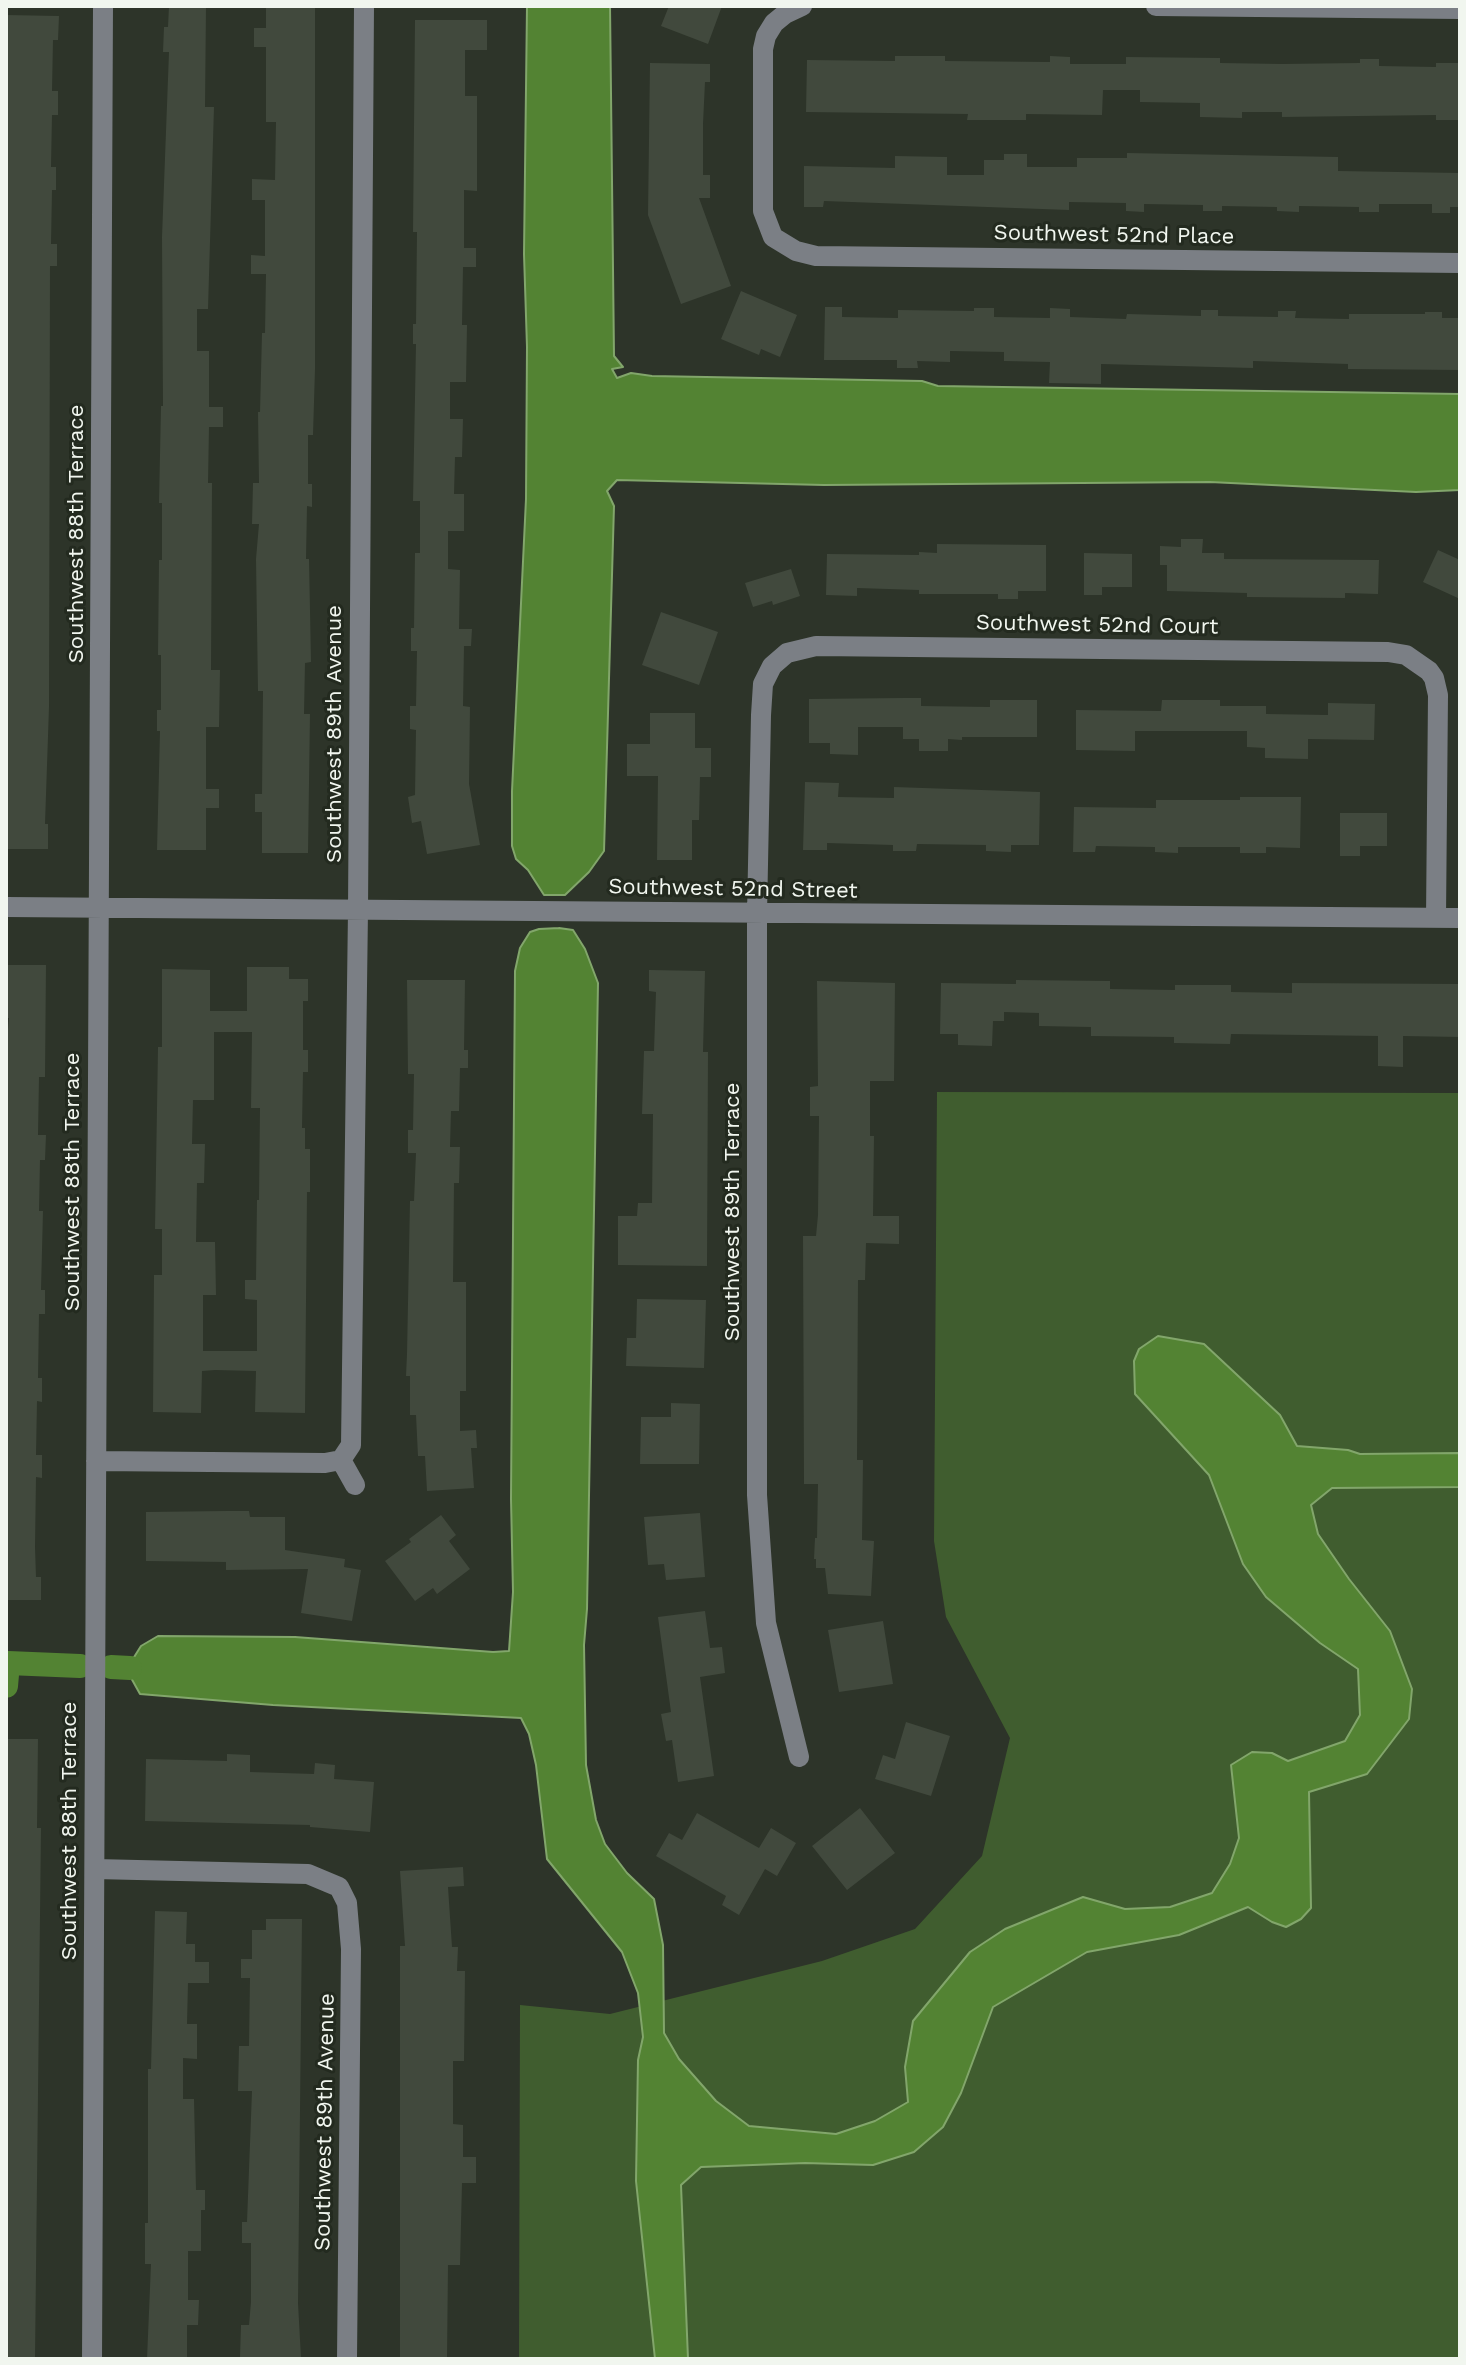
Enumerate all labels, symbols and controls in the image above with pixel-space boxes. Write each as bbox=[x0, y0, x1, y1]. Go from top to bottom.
street label: Southwest 52nd Place bbox=[993, 220, 1235, 250]
street label: Southwest 88th Terrace bbox=[64, 405, 90, 663]
street label: Southwest 89th Avenue bbox=[322, 605, 348, 863]
street label: Southwest 52nd Court bbox=[976, 610, 1218, 640]
street label: Southwest 52nd Street bbox=[608, 874, 858, 904]
street label: Southwest 88th Terrace bbox=[60, 1053, 86, 1311]
street label: Southwest 89th Terrace bbox=[720, 1083, 746, 1341]
street label: Southwest 88th Terrace bbox=[57, 1702, 83, 1960]
street label: Southwest 89th Avenue bbox=[310, 1993, 340, 2251]

